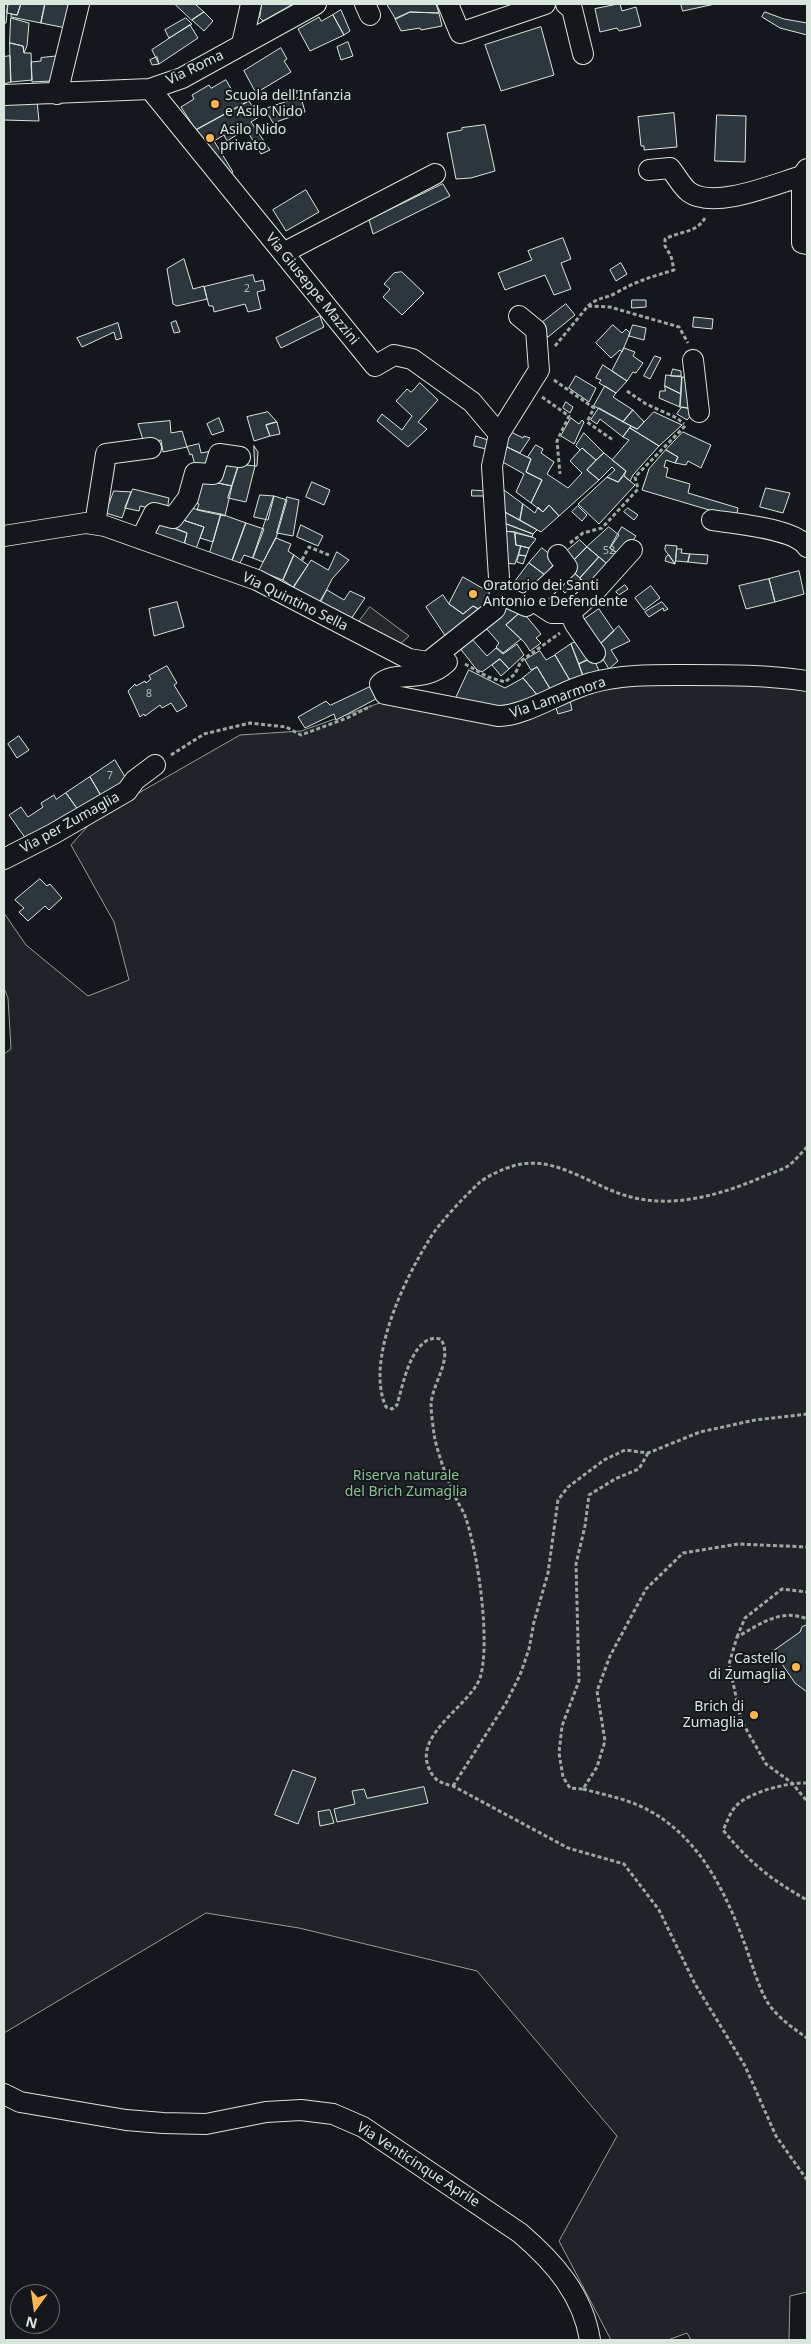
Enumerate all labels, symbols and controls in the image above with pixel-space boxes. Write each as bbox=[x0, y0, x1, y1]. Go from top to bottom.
street label: Via Roma bbox=[164, 47, 226, 89]
place label: Scuola dell'Infanzia e Asilo Nido bbox=[225, 88, 351, 120]
marker: Scuola dell'Infanzia e Asilo Nido bbox=[209, 98, 221, 110]
place label: Asilo Nido privato bbox=[220, 122, 286, 154]
marker: Asilo Nido privato bbox=[204, 132, 216, 144]
street label: Via Giuseppe Mazzini bbox=[262, 230, 362, 348]
house number: 2 bbox=[244, 282, 250, 296]
house number: 52 bbox=[603, 544, 615, 558]
street label: Via Quintino Sella bbox=[239, 569, 351, 635]
place label: Oratorio dei Santi Antonio e Defendente bbox=[483, 578, 628, 610]
marker: Oratorio dei Santi Antonio e Defendente bbox=[467, 588, 479, 600]
street label: Via Lamarmora bbox=[508, 674, 608, 722]
house number: 8 bbox=[146, 687, 152, 701]
house number: 7 bbox=[107, 769, 113, 783]
street label: Via per Zumaglia bbox=[18, 789, 122, 857]
park label: Riserva naturale del Brich Zumaglia bbox=[345, 1468, 467, 1500]
place label: Castello di Zumaglia bbox=[709, 1651, 786, 1684]
marker: Castello di Zumaglia bbox=[790, 1661, 802, 1673]
place label: Brich di Zumaglia bbox=[683, 1699, 744, 1731]
marker: Brich di Zumaglia bbox=[748, 1709, 760, 1721]
street label: Via Venticinque Aprile bbox=[353, 2119, 483, 2211]
north arrow bbox=[10, 2284, 60, 2334]
text: N bbox=[24, 2312, 39, 2334]

